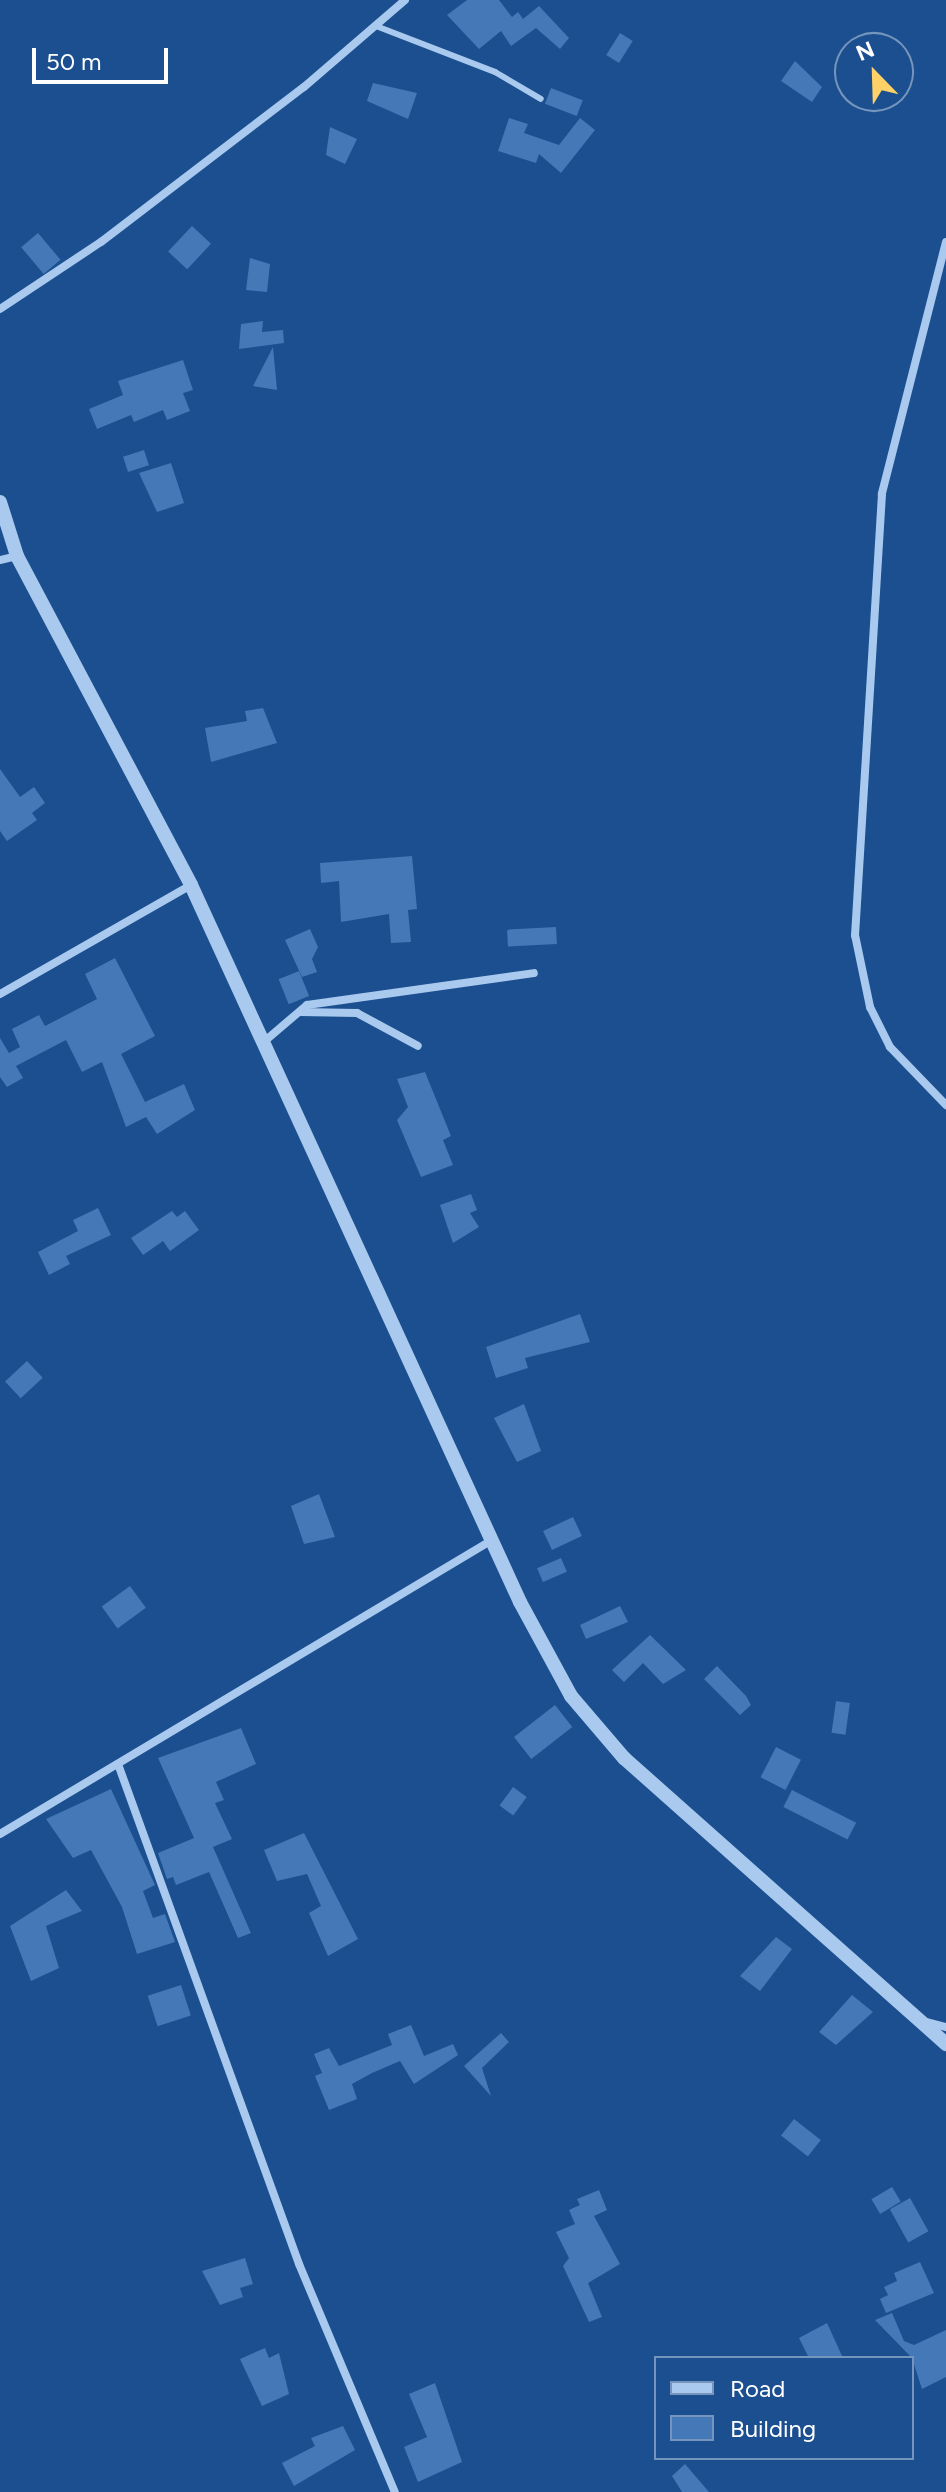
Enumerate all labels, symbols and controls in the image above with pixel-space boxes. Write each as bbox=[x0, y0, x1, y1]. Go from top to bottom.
scale bar bbox=[36, 32, 172, 82]
north arrow bbox=[834, 32, 914, 112]
text: N bbox=[852, 36, 878, 67]
text: 50 m bbox=[46, 47, 102, 76]
legend bbox=[654, 2356, 914, 2460]
text: Road bbox=[730, 2374, 785, 2403]
text: Building bbox=[730, 2414, 816, 2443]

